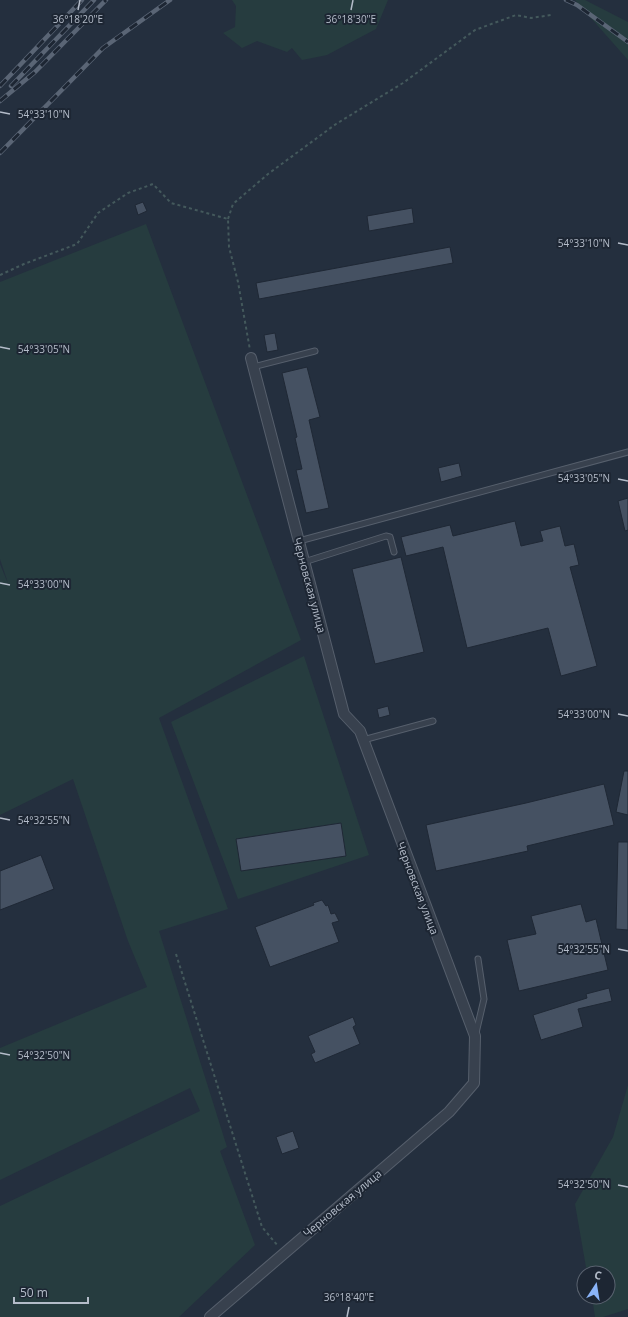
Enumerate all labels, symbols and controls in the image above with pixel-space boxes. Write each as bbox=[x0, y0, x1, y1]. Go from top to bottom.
text: 36°18'20"E bbox=[53, 12, 103, 26]
text: 36°18'30"E bbox=[326, 12, 376, 26]
text: 54°33'10"N bbox=[18, 107, 70, 121]
text: 54°33'10"N bbox=[558, 236, 610, 250]
text: 54°33'05"N bbox=[18, 342, 70, 356]
text: 54°33'05"N bbox=[558, 471, 610, 485]
street label: Черновская улица bbox=[290, 536, 330, 634]
text: 54°33'00"N bbox=[18, 577, 70, 591]
text: 54°33'00"N bbox=[558, 707, 610, 721]
text: 54°32'55"N bbox=[18, 813, 70, 827]
street label: Черновская улица bbox=[393, 839, 443, 937]
text: 54°32'55"N bbox=[558, 942, 610, 956]
text: 54°32'50"N bbox=[18, 1048, 70, 1062]
street label: Черновская улица bbox=[300, 1166, 384, 1240]
text: 54°32'50"N bbox=[558, 1177, 610, 1191]
north arrow bbox=[576, 1265, 616, 1305]
text: С bbox=[593, 1267, 603, 1283]
scale bar bbox=[14, 1279, 88, 1305]
text: 50 m bbox=[20, 1284, 48, 1301]
text: 36°18'40"E bbox=[324, 1290, 374, 1304]

